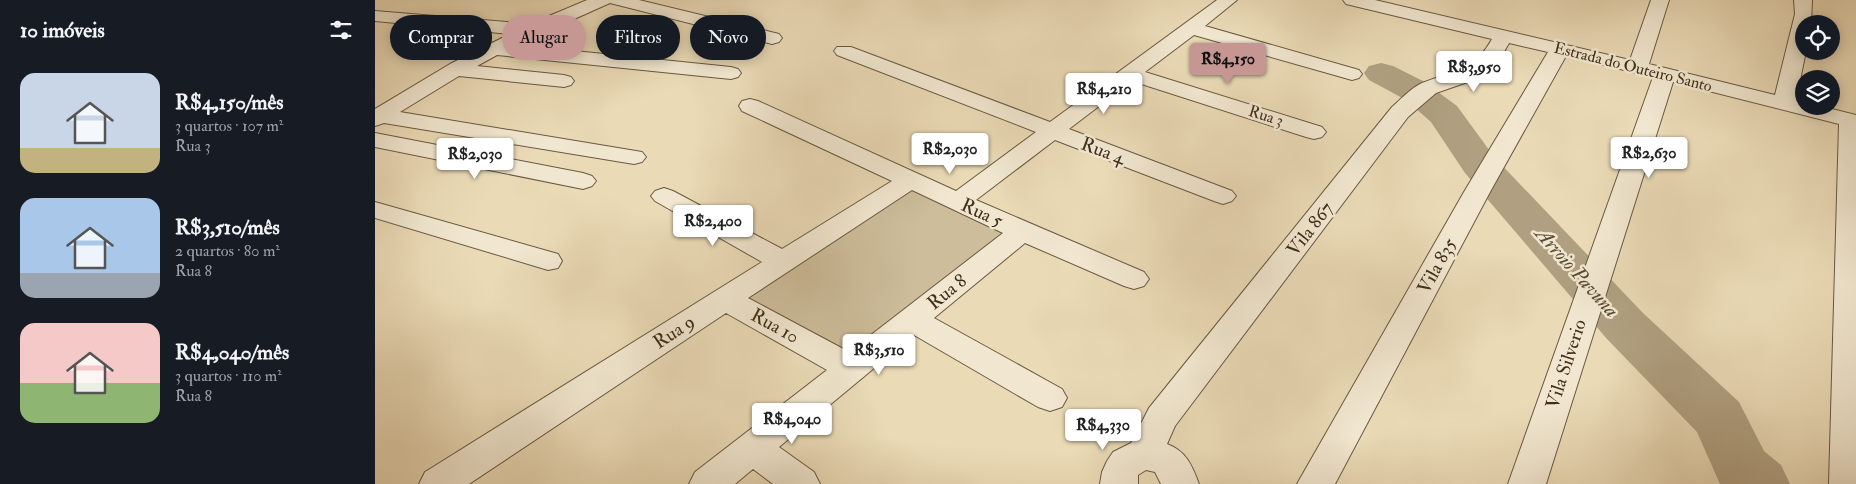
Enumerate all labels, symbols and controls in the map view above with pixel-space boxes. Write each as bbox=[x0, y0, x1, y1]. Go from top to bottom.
chip: Comprar bbox=[390, 15, 492, 60]
chip: Alugar bbox=[502, 15, 586, 60]
chip: Filtros bbox=[596, 15, 680, 60]
chip: Novo bbox=[690, 15, 766, 60]
map controls bbox=[1795, 15, 1840, 115]
button: locate bbox=[1795, 15, 1840, 60]
icon: filters bbox=[327, 16, 355, 44]
text: 10 imóveis bbox=[20, 17, 105, 44]
street label: Estrada do Outeiro Santo bbox=[1552, 38, 1714, 96]
pin: R$4,150 bbox=[1182, 42, 1274, 85]
text: R$4,150 bbox=[1201, 49, 1255, 69]
pin: R$3,950 bbox=[1428, 51, 1520, 93]
text: R$3,950 bbox=[1447, 57, 1501, 77]
button: layers bbox=[1795, 70, 1840, 115]
pin: R$4,210 bbox=[1058, 72, 1150, 115]
text: R$4,210 bbox=[1076, 79, 1132, 99]
text: R$4,150/mês bbox=[175, 89, 284, 116]
icon: home bbox=[60, 93, 120, 153]
street label: Rua 3 bbox=[1246, 101, 1286, 131]
text: 3 quartos · 107 m² bbox=[175, 116, 283, 136]
pin: R$2,030 bbox=[904, 132, 996, 175]
street label: Rua 4 bbox=[1078, 132, 1129, 171]
text: Rua 3 bbox=[175, 136, 211, 156]
pin: R$2,630 bbox=[1603, 136, 1695, 179]
pin: R$2,030 bbox=[429, 138, 521, 180]
text: R$2,030 bbox=[923, 139, 977, 159]
text: R$2,630 bbox=[1622, 143, 1676, 163]
text: R$2,030 bbox=[448, 144, 502, 164]
street label: Rua 5 bbox=[957, 193, 1007, 233]
street label: Vila 867 bbox=[1281, 197, 1339, 261]
pin: R$2,400 bbox=[667, 204, 759, 247]
text: R$2,400 bbox=[684, 211, 742, 231]
text: R$3,510/mês bbox=[175, 214, 280, 241]
icon: home bbox=[60, 218, 120, 278]
water label: Arroio Pavuna bbox=[1528, 220, 1624, 322]
street label: Vila 835 bbox=[1412, 234, 1462, 298]
text: 2 quartos · 80 m² bbox=[175, 241, 280, 261]
text: Rua 8 bbox=[175, 261, 212, 281]
street label: Rua 8 bbox=[922, 269, 972, 315]
street label: Rua 10 bbox=[747, 303, 803, 349]
street label: Rua 9 bbox=[649, 310, 699, 354]
street label: Vila Silverio bbox=[1540, 316, 1592, 412]
pin: R$3,510 bbox=[833, 334, 925, 376]
text: R$4,040/mês bbox=[175, 339, 289, 366]
text: R$3,510 bbox=[853, 340, 905, 360]
icon: home bbox=[60, 343, 120, 403]
text: 3 quartos · 110 m² bbox=[175, 366, 282, 386]
text: Rua 8 bbox=[175, 386, 212, 406]
pin: R$4,040 bbox=[746, 402, 838, 445]
pin: R$4,330 bbox=[1057, 408, 1149, 451]
text: R$4,040 bbox=[763, 409, 821, 429]
text: R$4,330 bbox=[1076, 415, 1130, 435]

